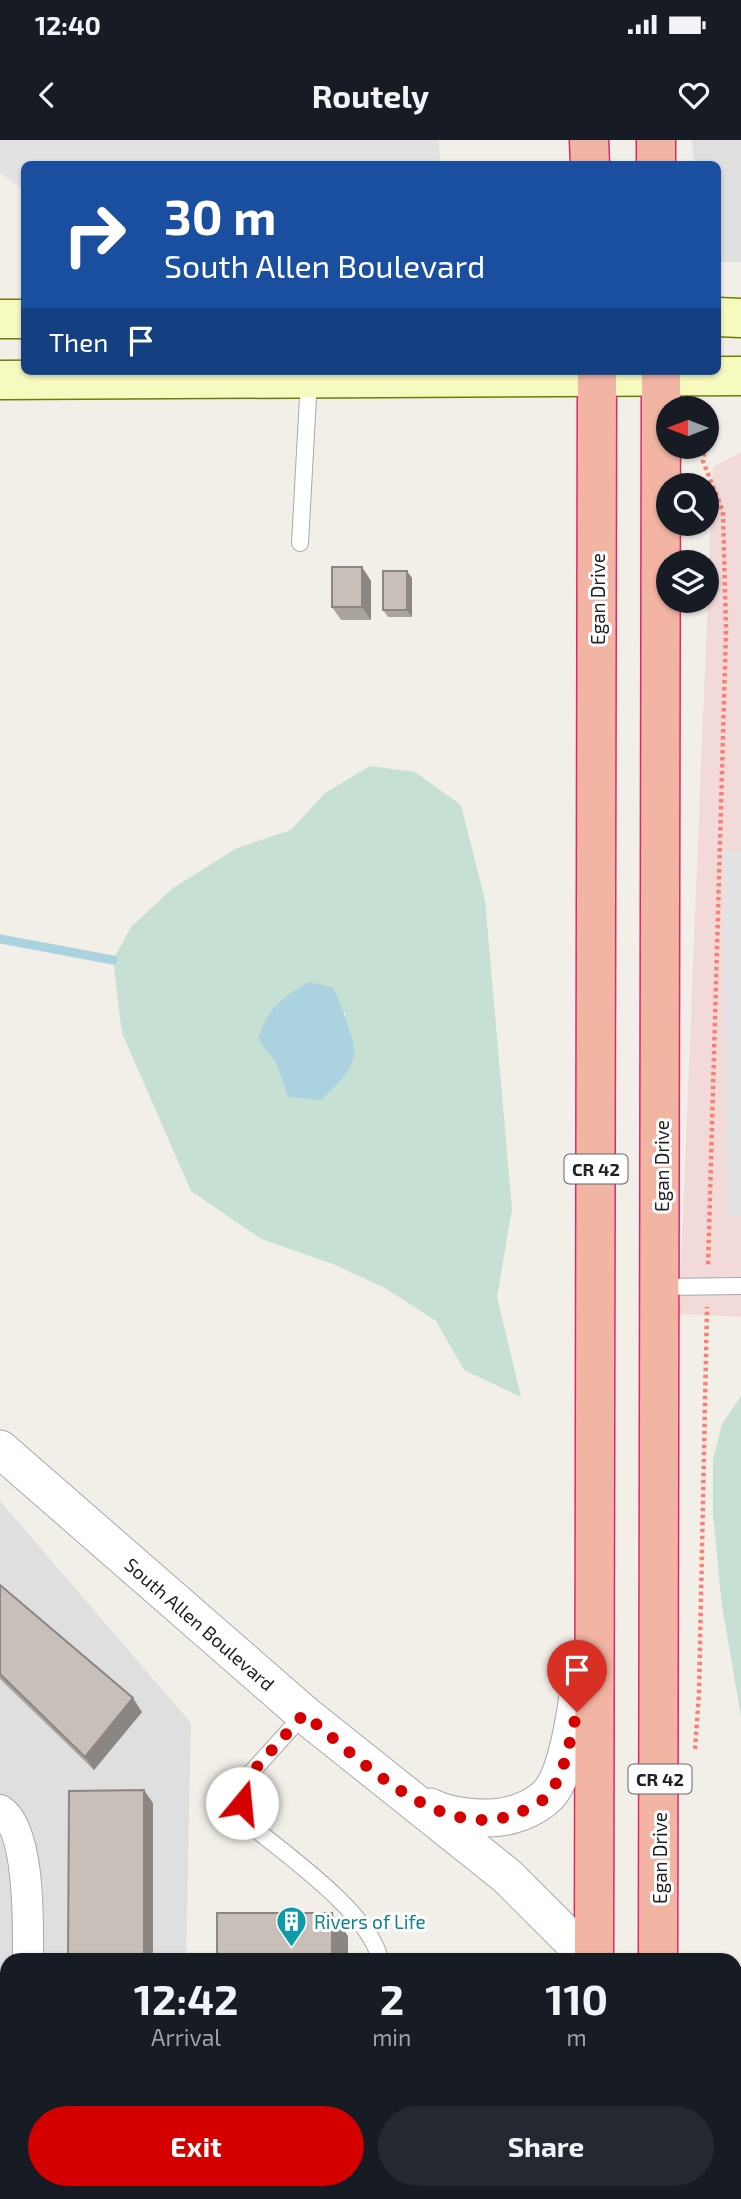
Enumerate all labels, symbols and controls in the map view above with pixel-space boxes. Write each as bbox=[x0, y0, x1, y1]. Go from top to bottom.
text: 12:40 bbox=[35, 9, 101, 40]
icon: back bbox=[28, 76, 66, 114]
text: Routely bbox=[312, 76, 429, 114]
icon: heart bbox=[675, 76, 713, 114]
text: 30 m bbox=[164, 186, 276, 245]
icon: right bbox=[49, 189, 140, 280]
text: South Allen Boulevard bbox=[164, 246, 485, 284]
icon: arrive bbox=[122, 322, 160, 360]
text: Then bbox=[49, 326, 108, 357]
north arrow bbox=[656, 396, 719, 458]
map controls bbox=[656, 396, 719, 613]
button: search bbox=[656, 473, 719, 536]
button: layers bbox=[656, 550, 719, 613]
street label: Egan Drive bbox=[586, 553, 609, 645]
street label: Egan Drive bbox=[650, 1120, 673, 1212]
road number: CR 42 bbox=[564, 1154, 628, 1184]
street label: South Allen Boulevard bbox=[120, 1553, 280, 1695]
pin bbox=[547, 1640, 607, 1712]
icon: arrive bbox=[558, 1651, 596, 1689]
road number: CR 42 bbox=[628, 1764, 692, 1794]
position arrow bbox=[205, 1766, 279, 1840]
street label: Egan Drive bbox=[648, 1812, 671, 1904]
building icon: Rivers of Life bbox=[274, 1904, 308, 1948]
place label: Rivers of Life bbox=[314, 1910, 426, 1933]
text: 12:42 bbox=[134, 1973, 238, 2023]
text: 2 bbox=[380, 1973, 404, 2023]
text: 110 bbox=[545, 1973, 608, 2023]
text: Arrival bbox=[151, 2023, 221, 2051]
text: min bbox=[372, 2023, 411, 2051]
text: m bbox=[567, 2023, 587, 2051]
button: Exit bbox=[28, 2106, 364, 2186]
button: Share bbox=[378, 2106, 714, 2186]

